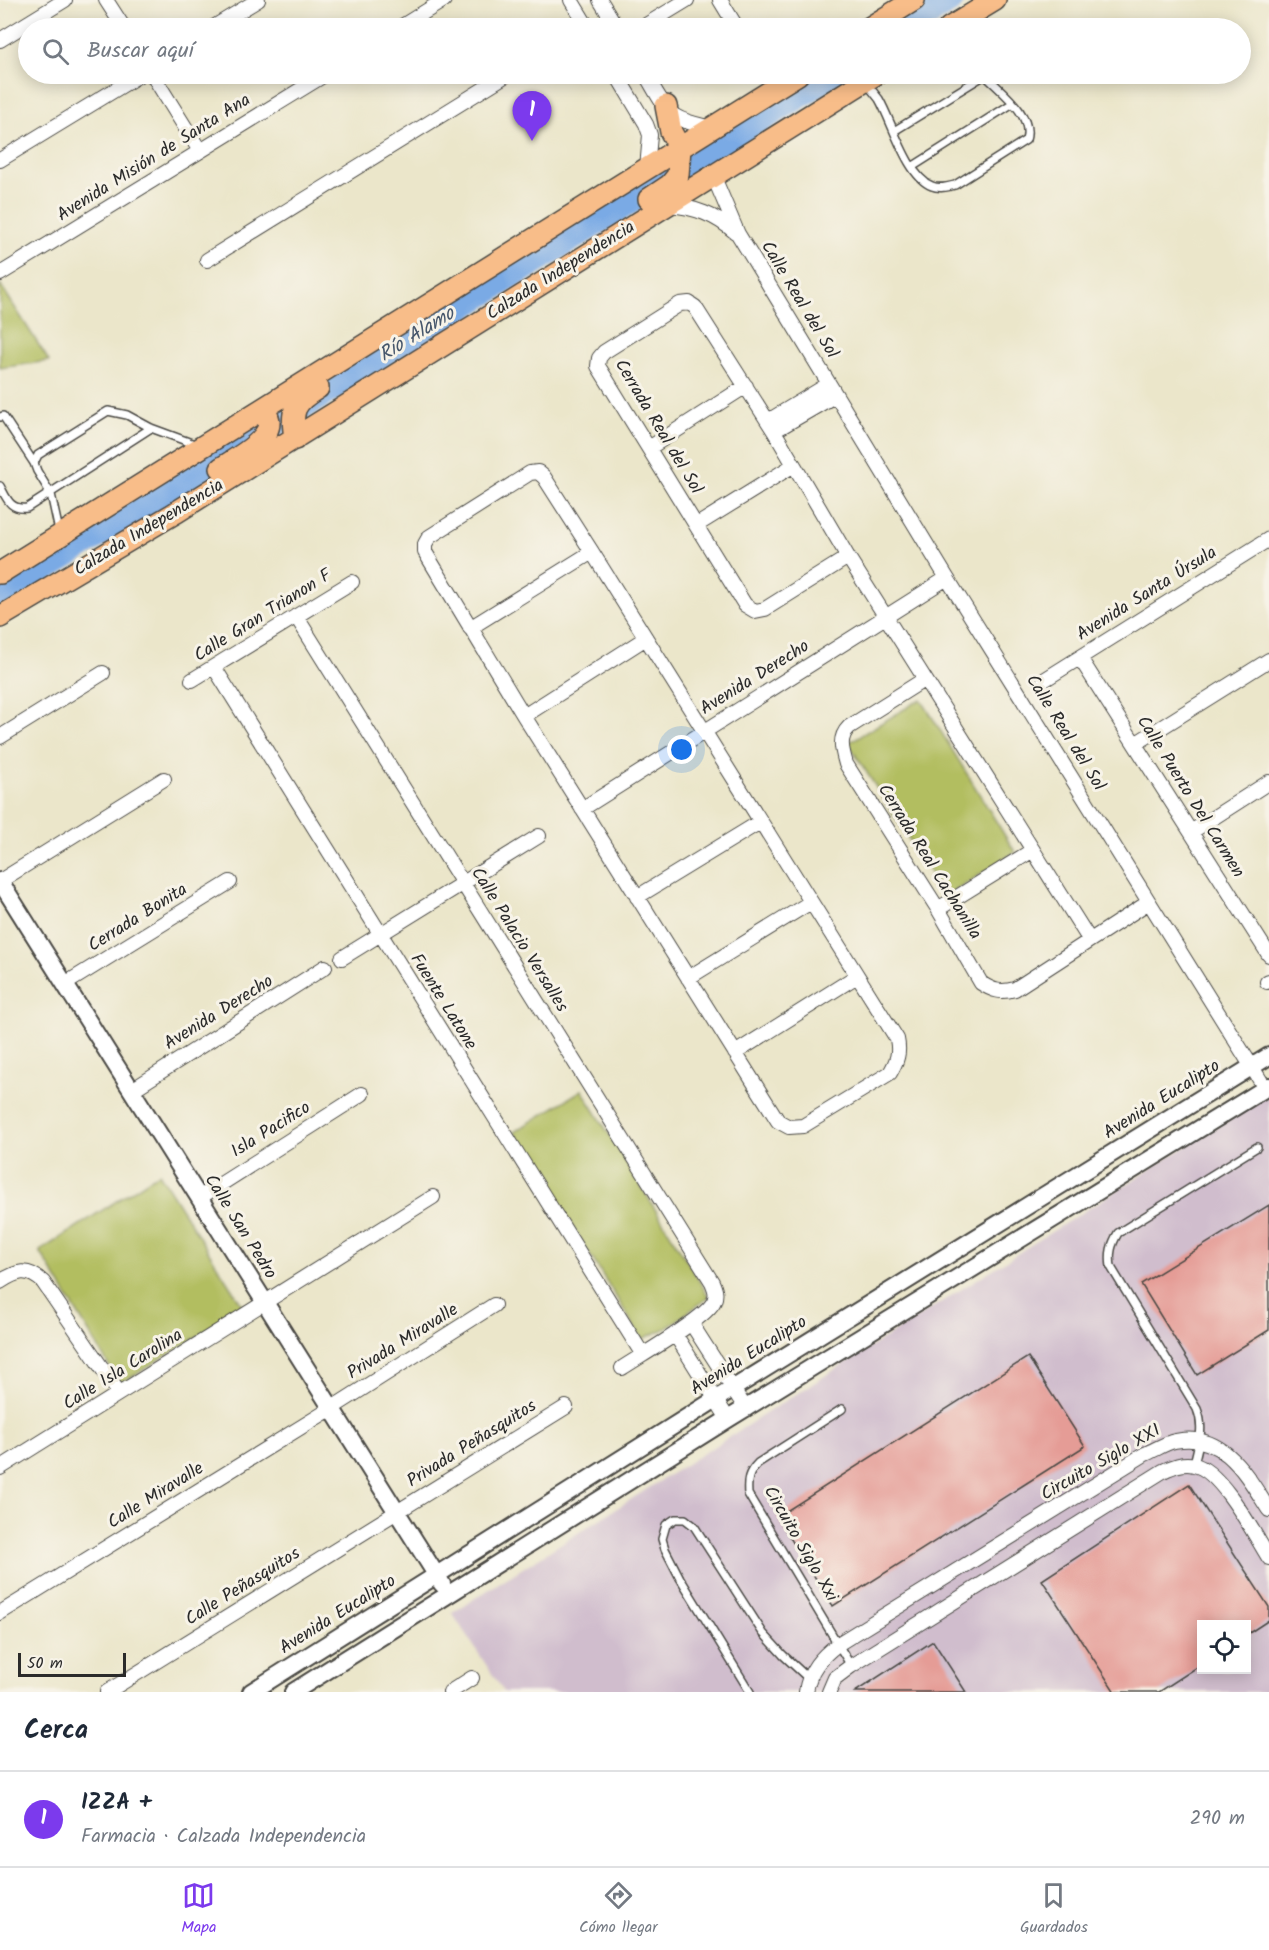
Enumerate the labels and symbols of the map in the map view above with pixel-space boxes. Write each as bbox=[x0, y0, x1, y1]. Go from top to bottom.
street label: Avenida Misión de Santa Ana bbox=[51, 86, 257, 230]
pin: 1 bbox=[512, 92, 552, 141]
street label: Calzada Independencia bbox=[481, 213, 641, 329]
street label: Calle Real del Sol bbox=[752, 236, 846, 365]
water label: Río Alamo bbox=[372, 298, 463, 371]
street label: Cerrada Real del Sol bbox=[606, 354, 710, 501]
street label: Calzada Independencia bbox=[68, 472, 230, 584]
street label: Avenida Santa Úrsula bbox=[1071, 539, 1223, 649]
street label: Calle Gran Trianon F bbox=[188, 561, 339, 670]
street label: Avenida Derecho bbox=[694, 633, 816, 723]
street label: Calle Real del Sol bbox=[1017, 669, 1113, 798]
street label: Calle Puerto Del Carmen bbox=[1128, 710, 1252, 884]
your location bbox=[667, 735, 696, 764]
street label: Cerrada Real Cachanilla bbox=[869, 778, 989, 946]
street label: Calle Palacio Versalles bbox=[463, 862, 576, 1019]
street label: Cerrada Bonita bbox=[82, 876, 194, 960]
street label: Fuente Latone bbox=[402, 948, 484, 1056]
street label: Avenida Derecho bbox=[158, 968, 280, 1058]
street label: Avenida Eucalipto bbox=[1098, 1052, 1226, 1148]
street label: Isla Pacifico bbox=[225, 1094, 317, 1166]
street label: Calle San Pedro bbox=[196, 1169, 284, 1285]
street label: Privada Miravalle bbox=[342, 1296, 464, 1388]
street label: Avenida Eucalipto bbox=[685, 1308, 813, 1404]
street label: Calle Isla Carolina bbox=[57, 1321, 189, 1419]
street label: Privada Peñasquitos bbox=[401, 1392, 543, 1496]
street label: Circuito Siglo XXI bbox=[1035, 1417, 1167, 1509]
street label: Calle Miravalle bbox=[102, 1455, 210, 1537]
street label: Circuito Siglo Xxi bbox=[755, 1481, 845, 1608]
street label: Calle Peñasquitos bbox=[180, 1540, 307, 1634]
street label: Avenida Eucalipto bbox=[274, 1567, 402, 1663]
scale bar bbox=[18, 1650, 126, 1678]

